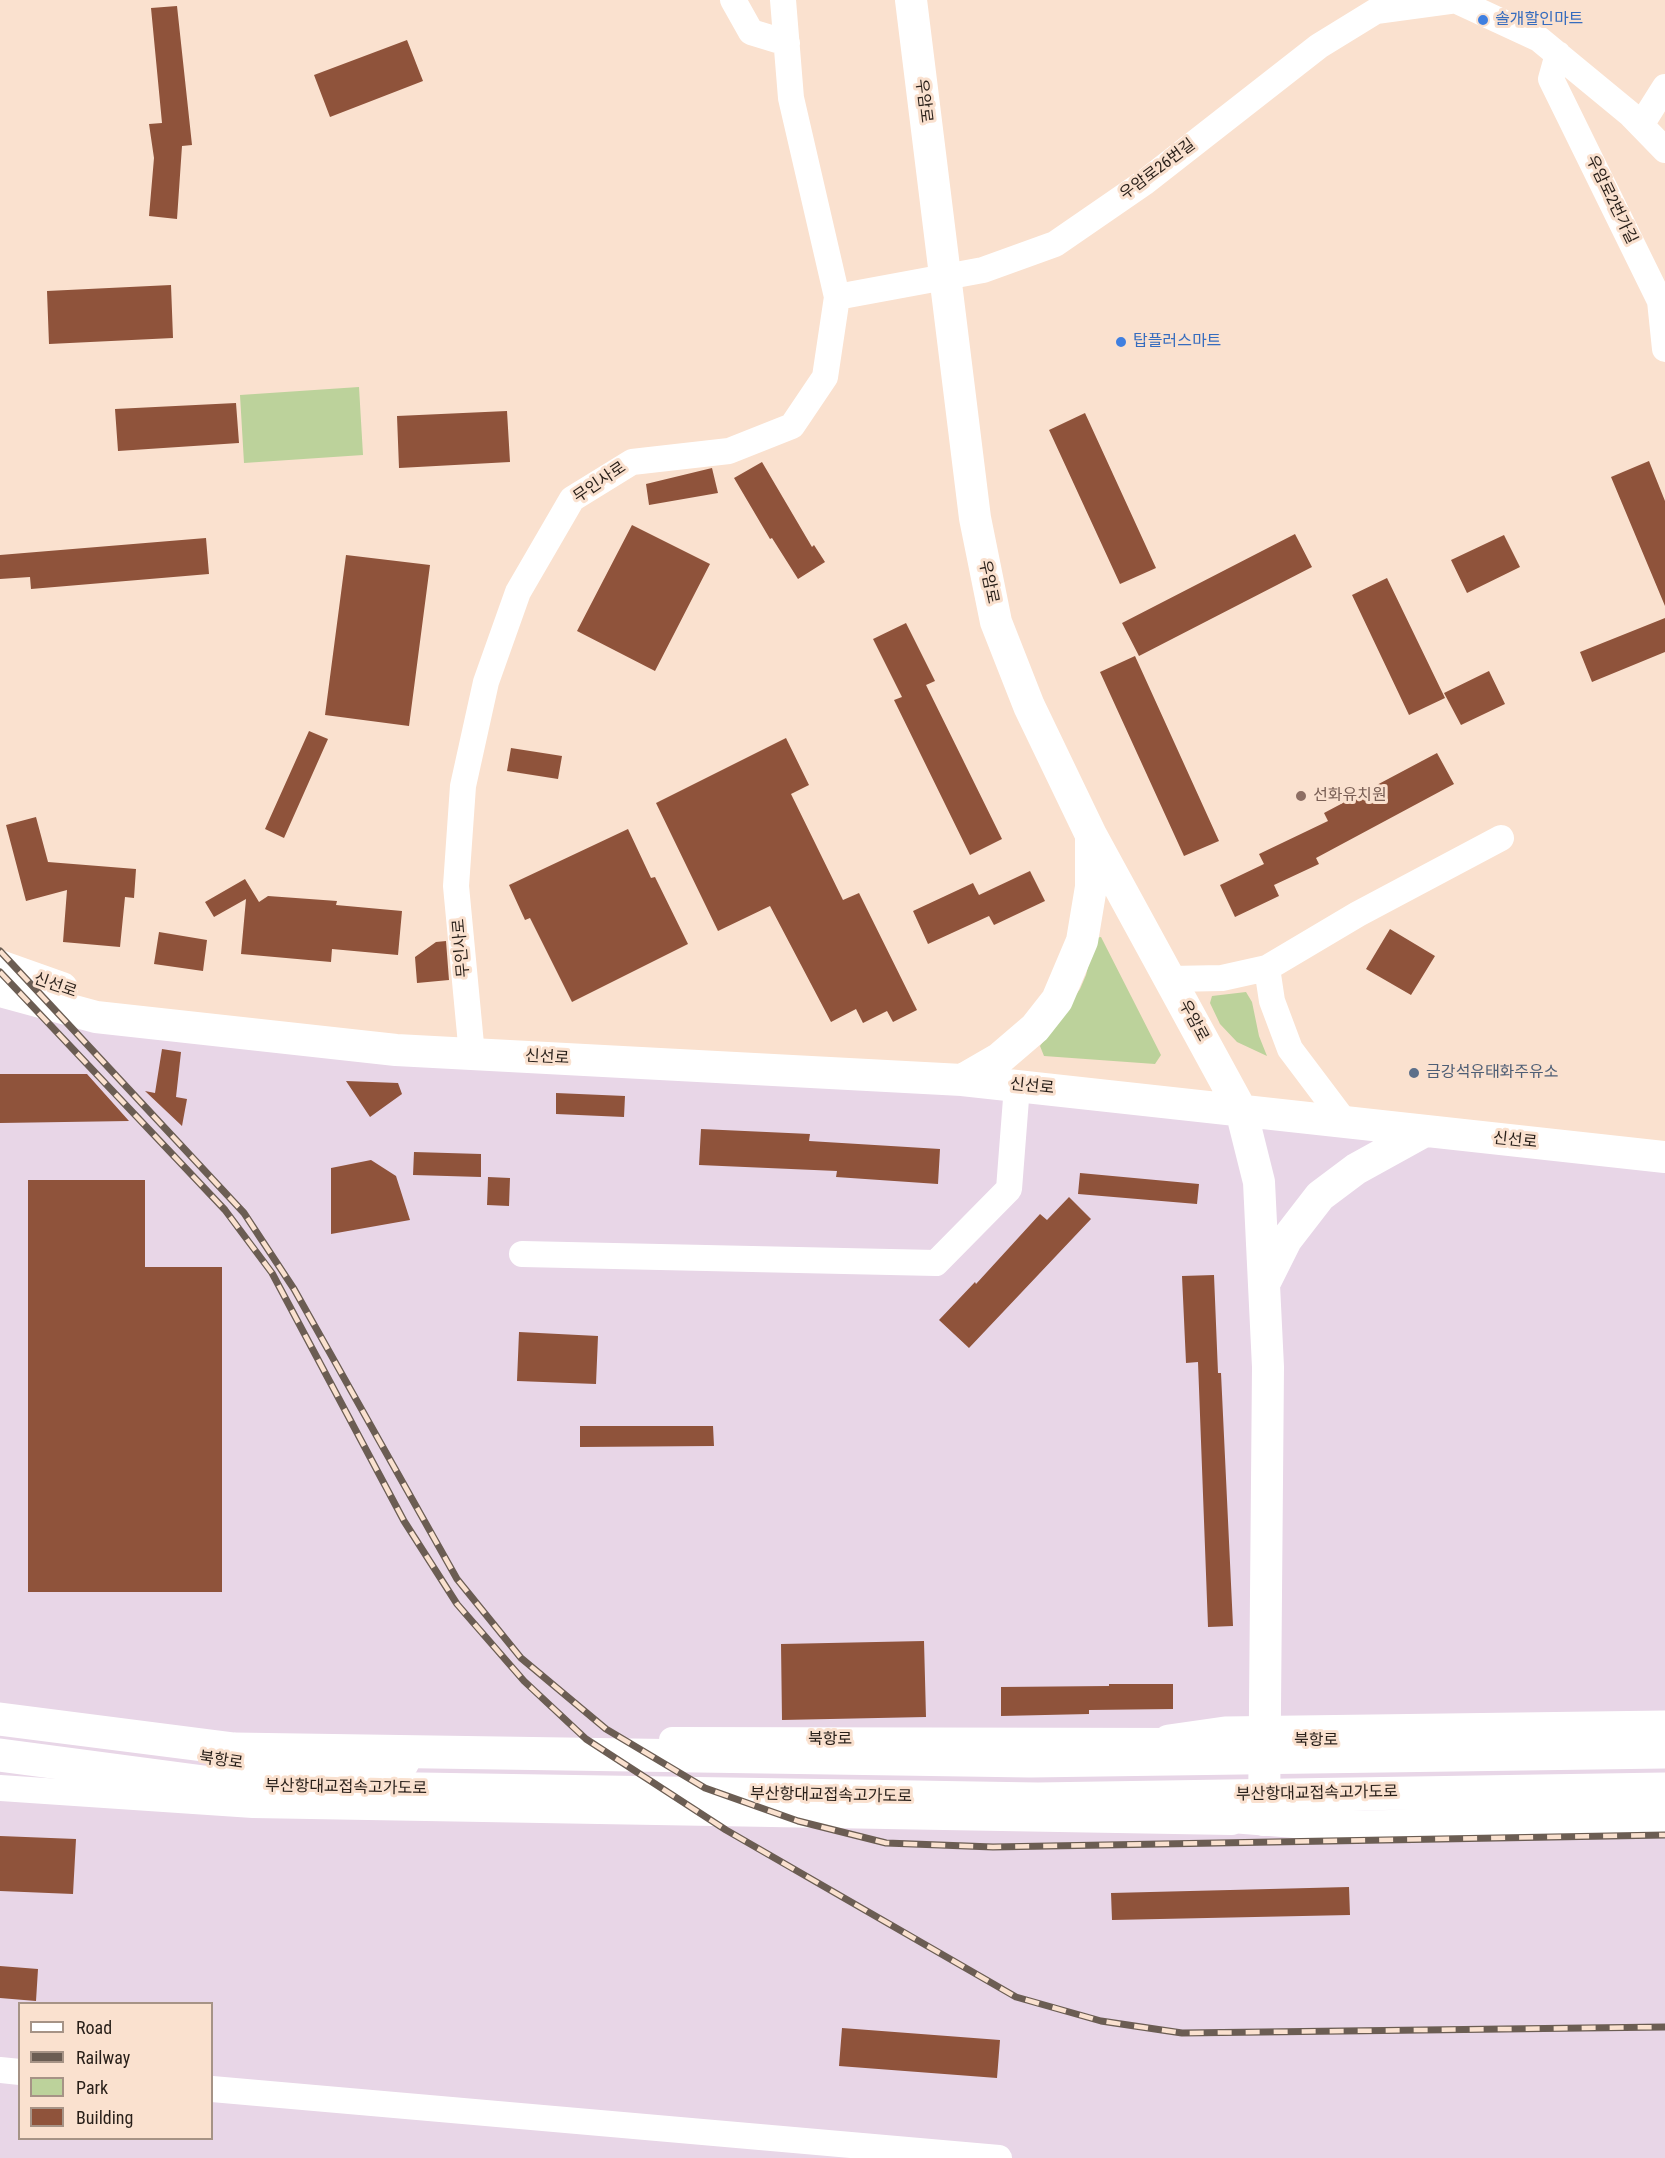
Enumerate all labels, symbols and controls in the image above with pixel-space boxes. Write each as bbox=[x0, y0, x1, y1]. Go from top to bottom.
place label: 솔개할인마트 bbox=[1495, 10, 1583, 30]
marker: 솔개할인마트 bbox=[1476, 13, 1490, 27]
street label: 우암로 bbox=[911, 78, 935, 124]
street label: 우암로26번길 bbox=[1117, 135, 1199, 205]
street label: 우암로2번가길 bbox=[1581, 153, 1641, 247]
place label: 탑플러스마트 bbox=[1133, 332, 1221, 352]
marker: 탑플러스마트 bbox=[1114, 335, 1128, 349]
street label: 무인사로 bbox=[570, 459, 630, 507]
street label: 우암로 bbox=[974, 558, 1002, 606]
place label: 선화유치원 bbox=[1313, 786, 1387, 806]
marker: 선화유치원 bbox=[1294, 789, 1308, 803]
street label: 무인사로 bbox=[450, 918, 474, 978]
street label: 신선로 bbox=[31, 970, 79, 1002]
street label: 우암로 bbox=[1174, 997, 1212, 1045]
street label: 신선로 bbox=[524, 1047, 570, 1069]
place label: 금강석유태화주유소 bbox=[1426, 1063, 1558, 1083]
marker: 금강석유태화주유소 bbox=[1407, 1066, 1421, 1080]
street label: 신선로 bbox=[1009, 1075, 1055, 1099]
street label: 신선로 bbox=[1492, 1129, 1538, 1153]
street label: 북항로 bbox=[808, 1730, 852, 1750]
street label: 북항로 bbox=[1294, 1731, 1338, 1751]
street label: 북항로 bbox=[198, 1748, 244, 1774]
street label: 부산항대교접속고가도로 bbox=[265, 1777, 427, 1799]
street label: 부산항대교접속고가도로 bbox=[1236, 1783, 1398, 1805]
street label: 부산항대교접속고가도로 bbox=[750, 1785, 912, 1807]
legend bbox=[18, 2002, 213, 2140]
text: Road bbox=[76, 2017, 112, 2038]
text: Railway bbox=[76, 2047, 130, 2068]
text: Park bbox=[76, 2077, 108, 2098]
text: Building bbox=[76, 2107, 133, 2128]

